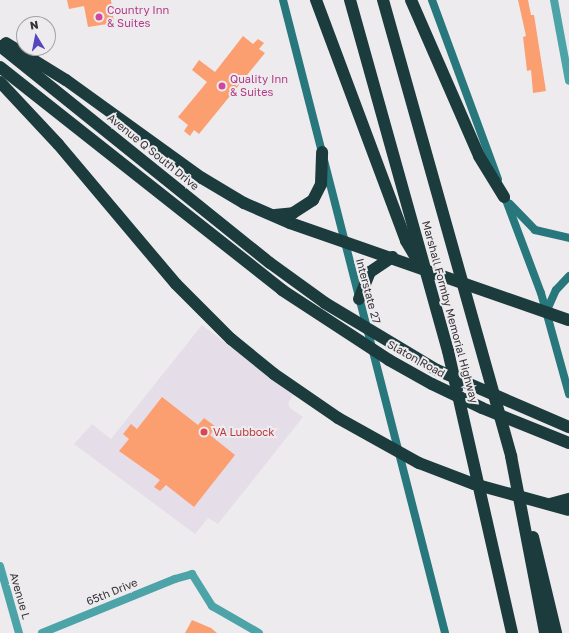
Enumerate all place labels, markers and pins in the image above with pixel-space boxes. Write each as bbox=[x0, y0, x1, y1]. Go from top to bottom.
place label: Country Inn & Suites bbox=[107, 4, 169, 30]
marker: Country Inn & Suites bbox=[94, 12, 104, 22]
place label: Quality Inn & Suites bbox=[230, 73, 288, 99]
marker: Quality Inn & Suites bbox=[217, 81, 227, 91]
place label: VA Lubbock bbox=[213, 425, 275, 439]
marker: VA Lubbock bbox=[198, 426, 210, 438]

